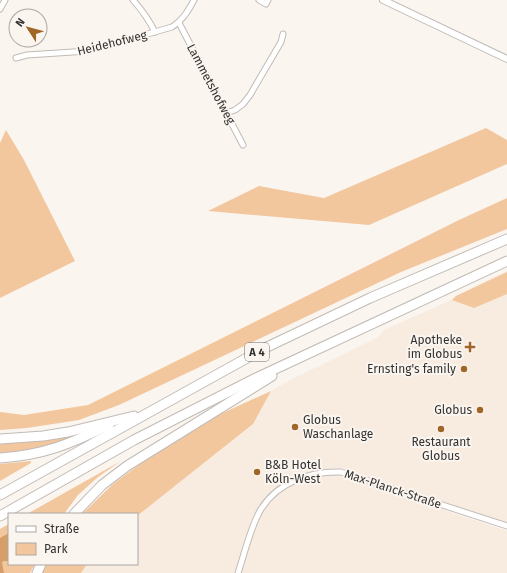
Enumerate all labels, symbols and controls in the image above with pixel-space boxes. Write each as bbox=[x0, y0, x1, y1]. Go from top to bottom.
north arrow bbox=[8, 8, 48, 48]
text: N bbox=[13, 16, 28, 29]
street label: Heidehofweg bbox=[76, 27, 149, 58]
street label: Lammetshofweg bbox=[184, 41, 238, 127]
place label: Apotheke im Globus bbox=[407, 333, 462, 361]
marker: Apotheke im Globus bbox=[465, 342, 475, 352]
road number: A 4 bbox=[245, 343, 269, 361]
place label: Ernsting's family bbox=[367, 362, 456, 376]
marker: Ernsting's family bbox=[459, 364, 469, 374]
place label: Globus bbox=[434, 403, 472, 417]
marker: Globus bbox=[475, 405, 485, 415]
place label: Globus Waschanlage bbox=[303, 413, 373, 441]
marker: Globus Waschanlage bbox=[290, 422, 300, 432]
marker: Restaurant Globus bbox=[436, 424, 446, 434]
place label: Restaurant Globus bbox=[411, 435, 471, 463]
place label: B&B Hotel Köln-West bbox=[265, 458, 321, 486]
marker: B&B Hotel Köln-West bbox=[252, 467, 262, 477]
street label: Max-Planck-Straße bbox=[343, 467, 443, 511]
legend bbox=[8, 513, 138, 565]
text: Straße bbox=[44, 522, 79, 536]
text: Park bbox=[44, 542, 68, 556]

